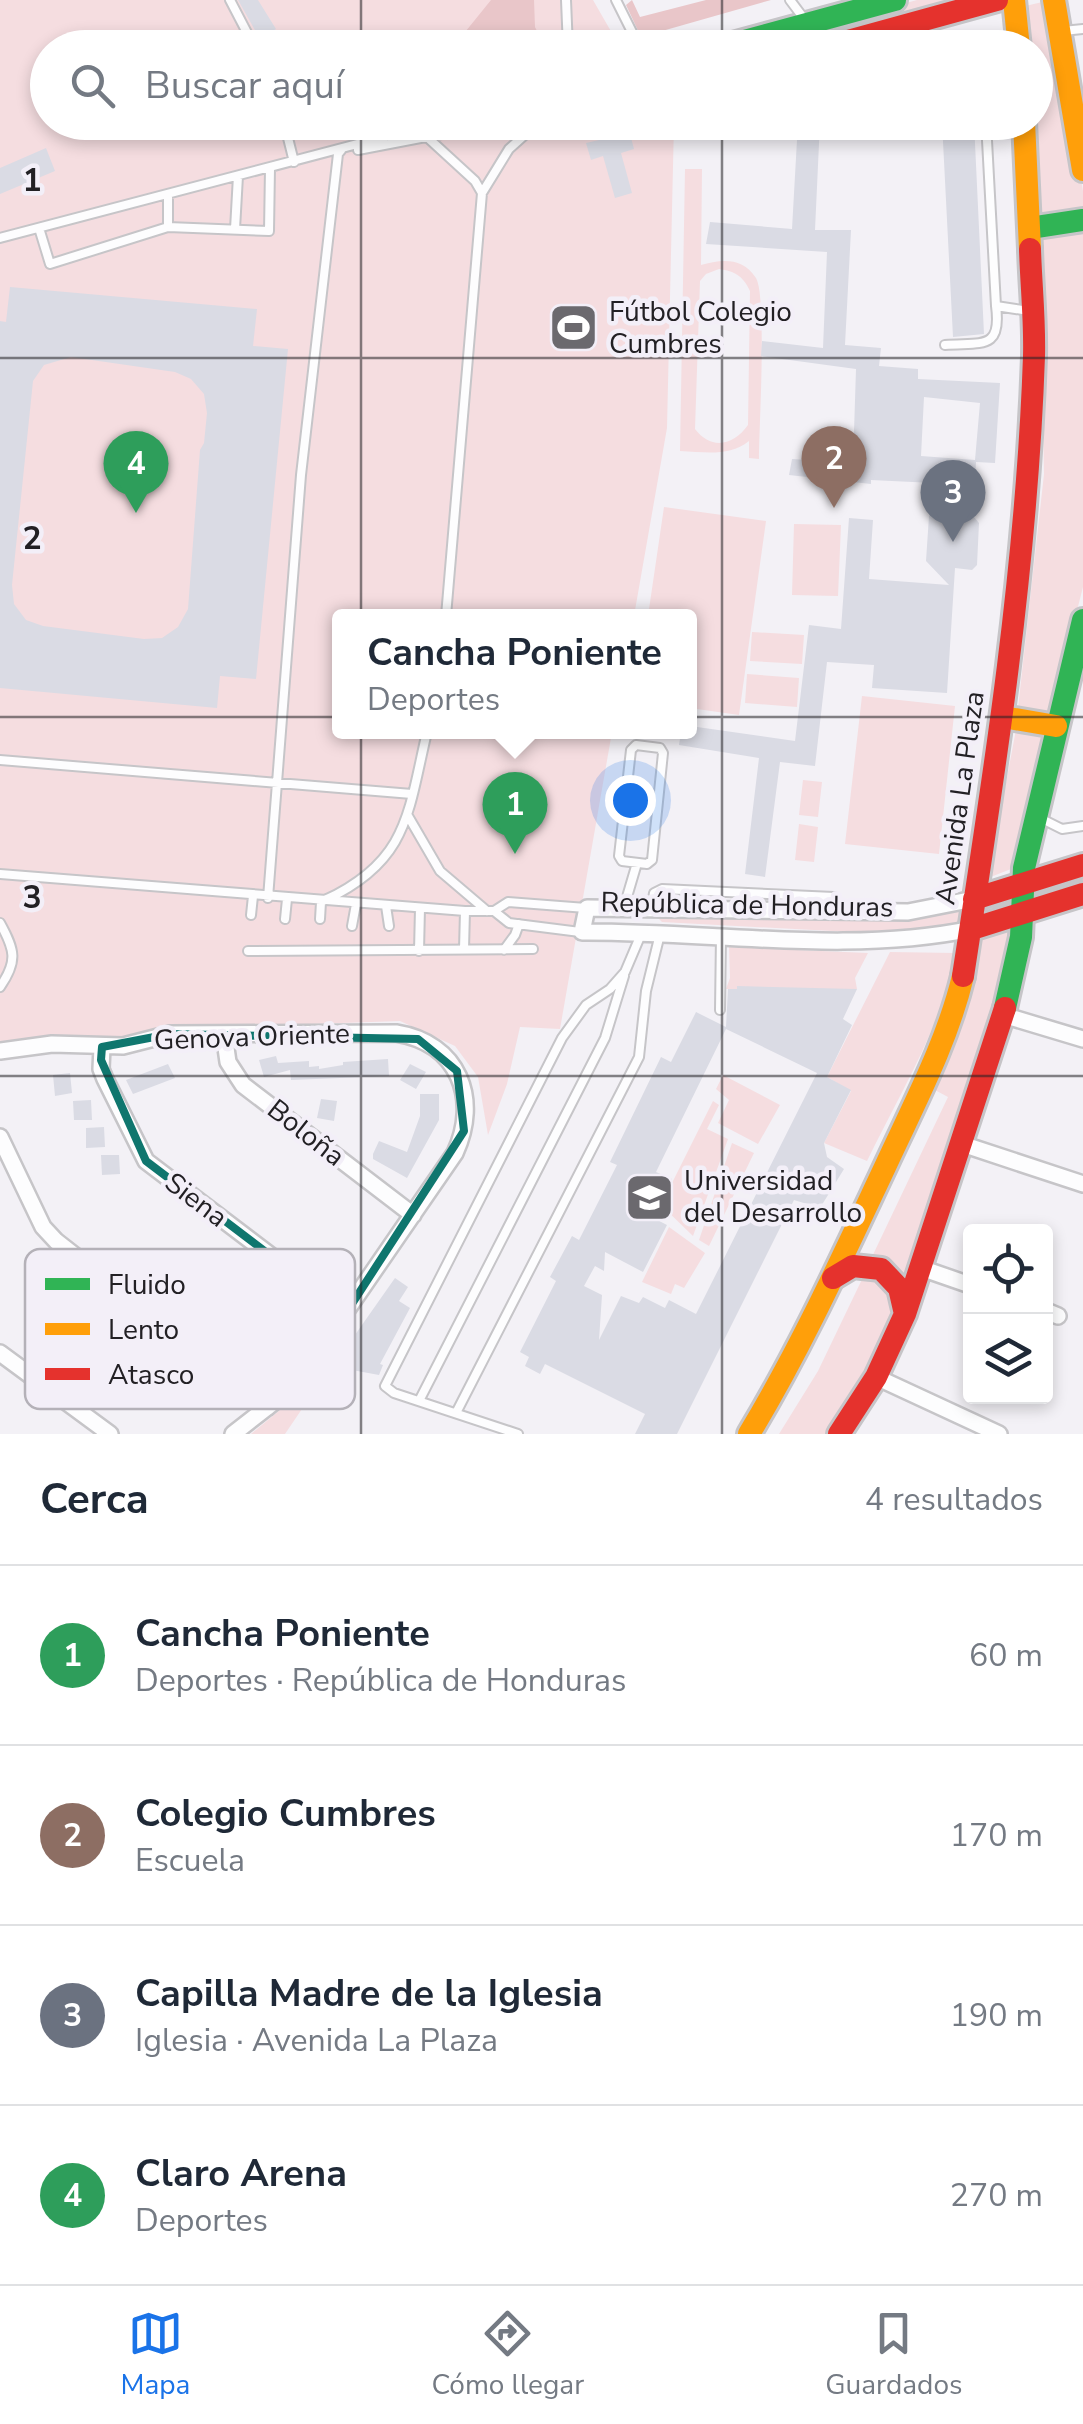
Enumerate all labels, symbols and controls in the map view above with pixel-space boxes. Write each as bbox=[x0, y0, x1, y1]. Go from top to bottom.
search box bbox=[30, 30, 1053, 140]
icon: search bbox=[65, 58, 120, 113]
text: Buscar aquí bbox=[145, 60, 344, 111]
text: 1 bbox=[22, 159, 42, 202]
place label: Fútbol Colegio Cumbres bbox=[609, 293, 792, 363]
sports icon: Fútbol Colegio Cumbres bbox=[548, 302, 600, 354]
pin: 2 bbox=[802, 426, 866, 508]
pin: 4 bbox=[104, 430, 168, 513]
pin: 3 bbox=[920, 460, 986, 542]
text: 2 bbox=[22, 517, 42, 560]
popup bbox=[332, 609, 697, 739]
text: Cancha Poniente bbox=[367, 627, 662, 678]
text: Deportes bbox=[367, 678, 500, 721]
street label: Avenida La Plaza bbox=[926, 689, 994, 907]
pin: 1 bbox=[482, 772, 548, 854]
your location bbox=[605, 775, 656, 826]
text: 3 bbox=[22, 876, 42, 919]
street label: República de Honduras bbox=[600, 883, 894, 927]
street label: Genova Oriente bbox=[153, 1015, 351, 1059]
street label: Boloña bbox=[259, 1091, 353, 1175]
place label: Universidad del Desarrollo bbox=[684, 1162, 862, 1232]
street label: Siena bbox=[157, 1164, 235, 1236]
school or university icon: Universidad del Desarrollo bbox=[623, 1171, 675, 1223]
map controls bbox=[963, 1224, 1053, 1404]
button: locate bbox=[963, 1224, 1053, 1314]
legend bbox=[25, 1249, 355, 1409]
text: Fluido bbox=[108, 1266, 186, 1304]
text: Lento bbox=[108, 1311, 179, 1349]
button: layers bbox=[963, 1314, 1053, 1404]
text: Atasco bbox=[108, 1356, 194, 1394]
text: Cerca bbox=[40, 1471, 149, 1528]
text: 4 resultados bbox=[865, 1478, 1043, 1521]
text: Cancha Poniente bbox=[135, 1608, 430, 1659]
text: 1 bbox=[63, 1634, 82, 1677]
text: 60 m bbox=[969, 1634, 1043, 1677]
text: Deportes · República de Honduras bbox=[135, 1659, 626, 1702]
text: Colegio Cumbres bbox=[135, 1788, 436, 1839]
text: 2 bbox=[63, 1814, 82, 1857]
text: 170 m bbox=[950, 1814, 1043, 1857]
text: Escuela bbox=[135, 1839, 245, 1882]
text: Capilla Madre de la Iglesia bbox=[135, 1968, 603, 2019]
text: 3 bbox=[63, 1994, 82, 2037]
text: 190 m bbox=[950, 1994, 1043, 2037]
text: Iglesia · Avenida La Plaza bbox=[135, 2019, 498, 2062]
text: Claro Arena bbox=[135, 2148, 347, 2199]
text: 4 bbox=[63, 2174, 82, 2217]
text: 270 m bbox=[950, 2174, 1043, 2217]
text: Deportes bbox=[135, 2199, 268, 2242]
tab: Mapa bbox=[121, 2306, 190, 2404]
tab: Cómo llegar bbox=[431, 2306, 584, 2404]
tab: Guardados bbox=[825, 2306, 962, 2404]

